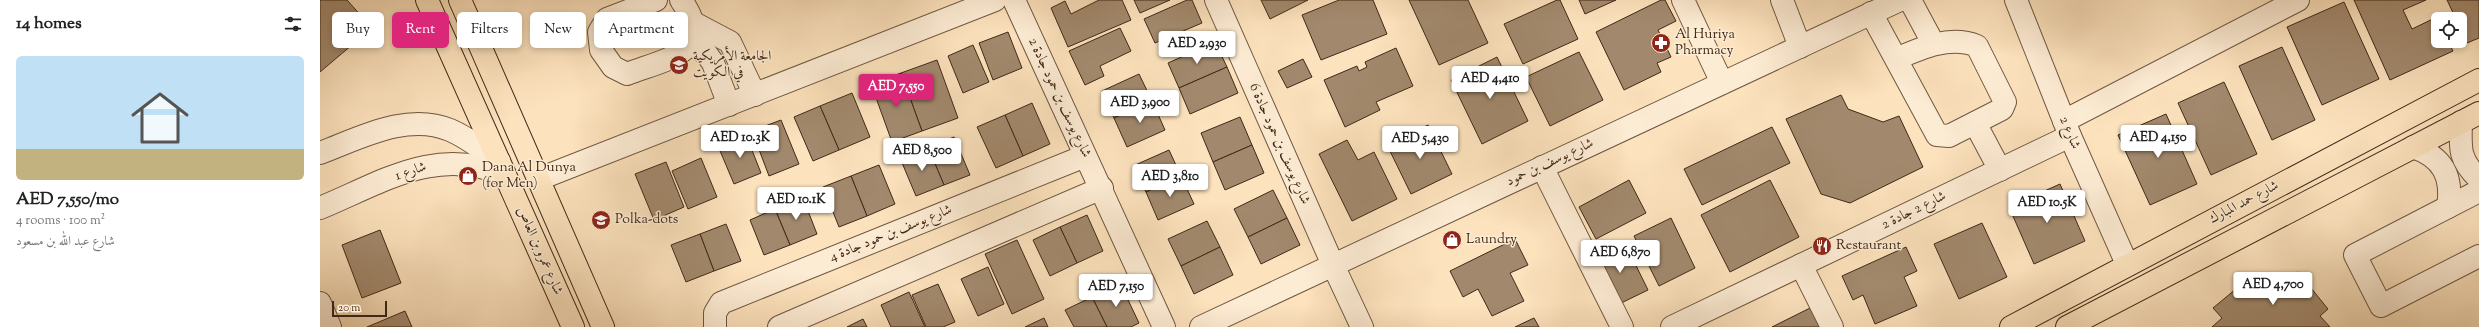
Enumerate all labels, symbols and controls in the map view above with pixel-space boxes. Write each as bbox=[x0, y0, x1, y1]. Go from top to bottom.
text: 14 homes bbox=[16, 12, 82, 36]
chip: Buy bbox=[332, 12, 384, 48]
chip: Rent bbox=[392, 12, 449, 48]
chip: Filters bbox=[457, 12, 522, 48]
chip: New bbox=[530, 12, 586, 48]
chip: Apartment bbox=[594, 12, 688, 48]
map controls bbox=[2431, 12, 2467, 48]
button: locate bbox=[2431, 12, 2467, 48]
icon: filters bbox=[282, 13, 304, 35]
place label: Al Huriya Pharmacy bbox=[1675, 25, 1736, 61]
pin: AED 2,930 bbox=[1151, 31, 1243, 65]
pharmacy icon: Al Huriya Pharmacy bbox=[1650, 32, 1672, 54]
street label: شارع يوسف بن حمود جادة 2 bbox=[1022, 35, 1096, 161]
text: AED 2,930 bbox=[1168, 35, 1226, 53]
place label: الجامعة الأمريكية في الكويت bbox=[693, 45, 771, 83]
school or university icon: الجامعة الأمريكية في الكويت bbox=[668, 54, 690, 76]
pin: AED 4,410 bbox=[1444, 66, 1536, 100]
text: AED 4,410 bbox=[1461, 70, 1520, 88]
pin: AED 7,550 bbox=[850, 74, 942, 108]
text: AED 7,550 bbox=[868, 78, 924, 96]
street label: شارع يوسف بن حمود جادة 6 bbox=[1243, 80, 1315, 208]
icon: home bbox=[124, 82, 196, 154]
pin: AED 3,900 bbox=[1094, 90, 1186, 124]
text: AED 3,900 bbox=[1110, 94, 1170, 112]
street label: شارع 2 bbox=[2053, 114, 2085, 153]
pin: AED 10.3K bbox=[694, 125, 786, 159]
pin: AED 4,150 bbox=[2112, 125, 2204, 159]
pin: AED 5,430 bbox=[1374, 126, 1466, 160]
text: AED 10.3K bbox=[710, 129, 770, 147]
text: AED 4,150 bbox=[2129, 129, 2187, 147]
text: AED 5,430 bbox=[1391, 130, 1449, 148]
street label: شارع يوسف بن حمود bbox=[1503, 134, 1597, 192]
pin: AED 8,500 bbox=[876, 138, 968, 172]
text: AED 8,500 bbox=[892, 142, 952, 160]
street label: شارع 1 bbox=[393, 157, 429, 187]
place label: Dana Al Dunya (for Men) bbox=[482, 158, 576, 194]
pin: AED 3,810 bbox=[1124, 164, 1216, 198]
shop icon: Dana Al Dunya (for Men) bbox=[457, 165, 479, 187]
text: AED 3,810 bbox=[1141, 168, 1199, 186]
street label: شارع حمد المبارك bbox=[2206, 176, 2283, 230]
pin: AED 10.1K bbox=[750, 187, 842, 221]
street label: شارع 2 جادة 2 bbox=[1878, 187, 1950, 235]
text: AED 7,550/mo bbox=[16, 188, 119, 212]
pin: AED 10.5K bbox=[2001, 190, 2093, 224]
text: AED 10.1K bbox=[766, 191, 826, 209]
text: AED 10.5K bbox=[2017, 194, 2077, 212]
street label: شارع يوسف بن حمود جادة 4 bbox=[827, 200, 955, 268]
street label: شارع عمرو بن العاص bbox=[511, 204, 567, 298]
school or university icon: Polka-dots bbox=[590, 209, 612, 231]
place label: Polka-dots bbox=[615, 210, 678, 230]
text: 4 rooms · 100 m² bbox=[16, 212, 105, 230]
shop icon: Laundry bbox=[1441, 229, 1463, 251]
place label: Laundry bbox=[1466, 230, 1517, 250]
text: شارع عبد الله بن مسعود bbox=[16, 233, 115, 251]
restaurant icon: Restaurant bbox=[1811, 235, 1833, 257]
place label: Restaurant bbox=[1836, 236, 1902, 256]
pin: AED 6,870 bbox=[1574, 240, 1666, 274]
text: AED 6,870 bbox=[1590, 244, 1650, 262]
pin: AED 4,700 bbox=[2227, 272, 2319, 306]
pin: AED 7,150 bbox=[1070, 274, 1162, 308]
text: AED 4,700 bbox=[2242, 276, 2304, 294]
text: AED 7,150 bbox=[1088, 278, 1144, 296]
scale bar bbox=[332, 299, 387, 318]
text: 20 m bbox=[338, 300, 360, 316]

